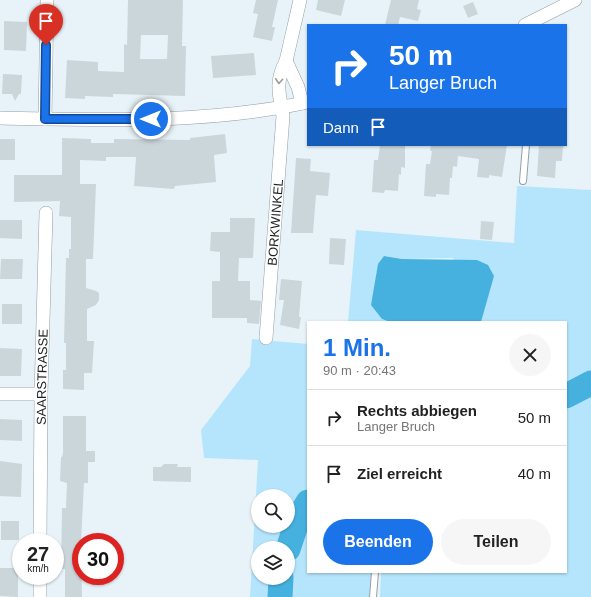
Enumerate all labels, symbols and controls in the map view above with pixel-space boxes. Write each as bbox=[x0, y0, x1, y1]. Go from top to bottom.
pin bbox=[29, 4, 63, 45]
icon: arrive bbox=[35, 10, 57, 32]
icon: right bbox=[323, 40, 375, 92]
text: 50 m bbox=[389, 40, 453, 71]
text: Langer Bruch bbox=[389, 73, 497, 93]
one-way arrow bbox=[274, 78, 283, 84]
position arrow bbox=[130, 98, 172, 140]
icon: arrive bbox=[367, 116, 389, 138]
text: Dann bbox=[323, 119, 359, 136]
street label: BORKWINKEL bbox=[265, 179, 286, 266]
street label: SAARSTRASSE bbox=[34, 328, 51, 425]
text: 1 Min. bbox=[323, 334, 391, 361]
button: close bbox=[509, 334, 551, 376]
text: 90 m · 20:43 bbox=[323, 363, 396, 378]
text: Rechts abbiegen bbox=[357, 402, 477, 419]
icon: right bbox=[323, 407, 345, 429]
text: 50 m bbox=[518, 409, 551, 426]
text: Langer Bruch bbox=[357, 419, 435, 434]
icon: arrive bbox=[323, 463, 345, 485]
text: Ziel erreicht bbox=[357, 465, 442, 482]
text: 40 m bbox=[518, 465, 551, 482]
map controls bbox=[251, 489, 295, 585]
button: search bbox=[251, 489, 295, 533]
button: Beenden bbox=[323, 519, 433, 565]
button: Teilen bbox=[441, 519, 551, 565]
speed limit sign: 30 bbox=[72, 533, 124, 585]
button: layers bbox=[251, 541, 295, 585]
text: 27 bbox=[27, 543, 49, 565]
text: km/h bbox=[27, 563, 49, 574]

